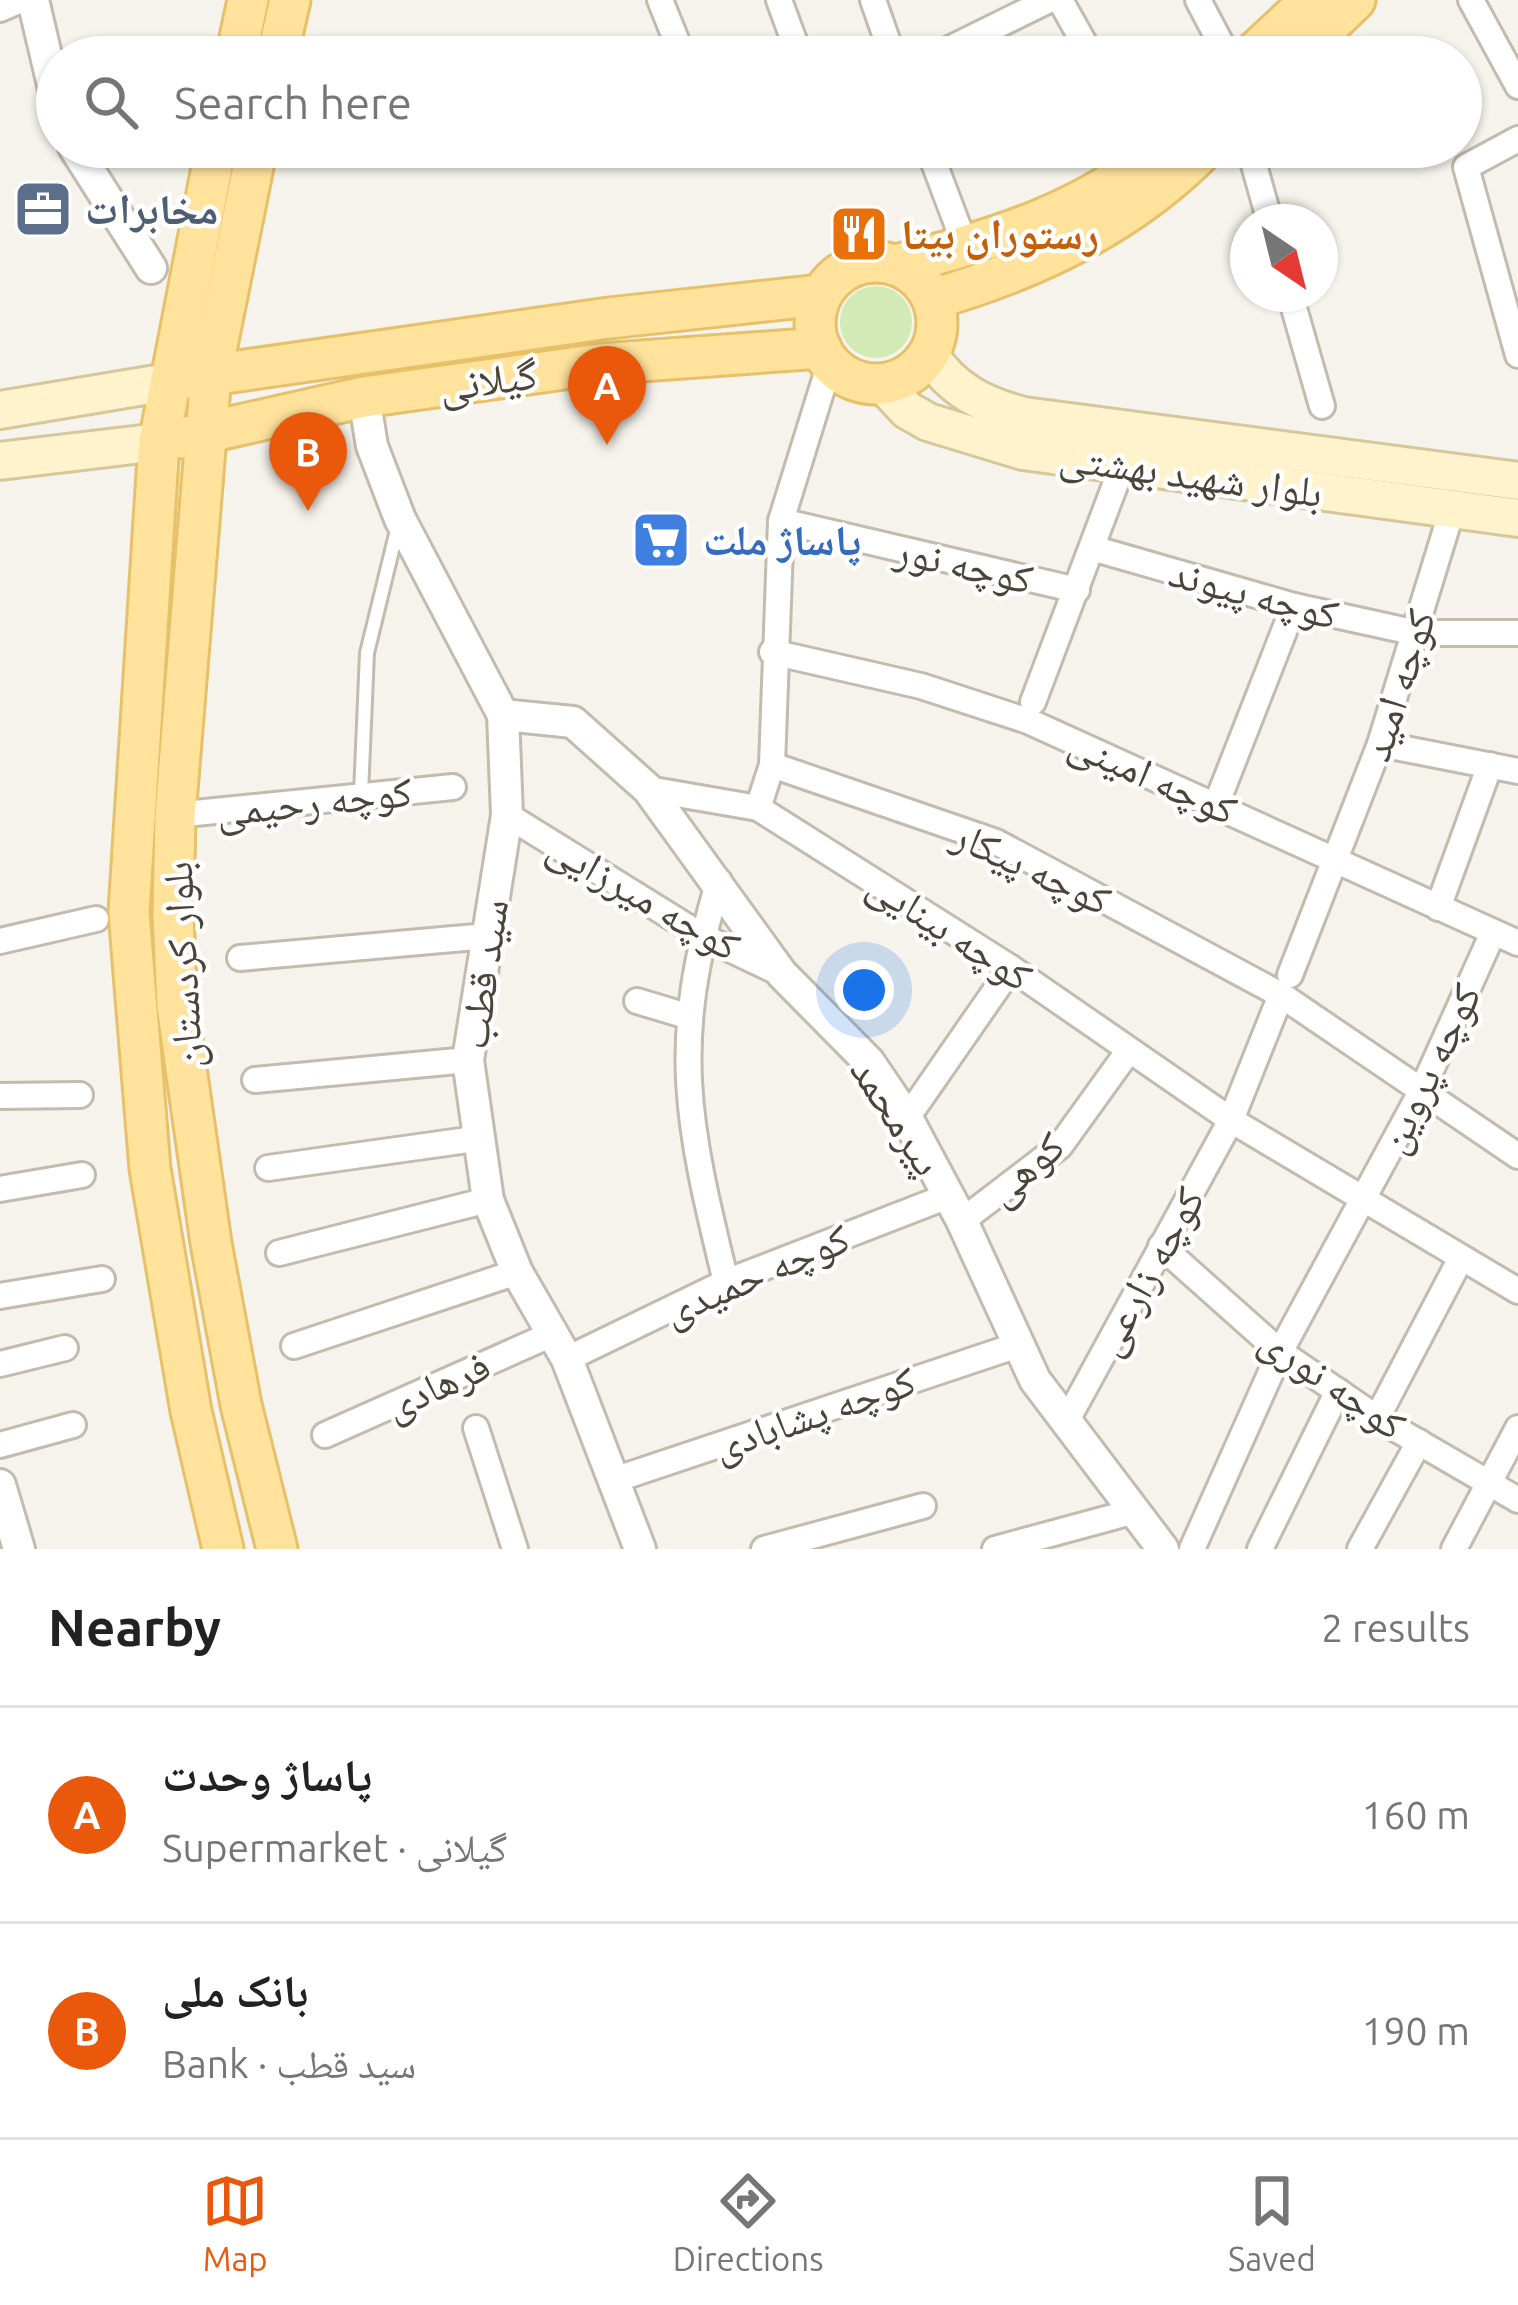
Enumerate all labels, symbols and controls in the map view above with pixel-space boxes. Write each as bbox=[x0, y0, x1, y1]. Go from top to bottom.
search box bbox=[36, 36, 1482, 168]
icon: search bbox=[78, 69, 144, 135]
text: Search here bbox=[174, 77, 412, 128]
office icon: مخابرات bbox=[12, 178, 74, 240]
place label: مخابرات bbox=[85, 185, 218, 234]
restaurant icon: رستوران بیتا bbox=[828, 203, 890, 265]
north arrow bbox=[1230, 204, 1338, 312]
place label: رستوران بیتا bbox=[901, 210, 1099, 260]
pin: A bbox=[568, 346, 646, 445]
street label: گیلانی bbox=[436, 349, 540, 413]
pin: B bbox=[269, 412, 347, 511]
street label: بلوار شهید بهشتی bbox=[1056, 432, 1326, 518]
supermarket icon: پاساژ ملت bbox=[630, 509, 692, 571]
place label: پاساژ ملت bbox=[703, 516, 861, 566]
street label: کوچه نور bbox=[889, 525, 1038, 603]
street label: کوچه پیوند bbox=[1164, 547, 1344, 640]
street label: کوچه امید bbox=[1351, 603, 1445, 767]
street label: کوچه امینی bbox=[1061, 718, 1244, 836]
street label: کوچه رحیمی bbox=[214, 767, 415, 837]
street label: کوچه پیکار bbox=[944, 809, 1118, 925]
street label: کوچه میرزایی bbox=[539, 822, 748, 972]
street label: کوچه بینایی bbox=[858, 859, 1041, 1002]
street label: بلوار کردستان bbox=[153, 860, 213, 1070]
street label: سید قطب bbox=[449, 896, 518, 1052]
your location bbox=[834, 960, 894, 1020]
street label: کوچه پروین bbox=[1367, 976, 1492, 1161]
street label: پیرمحمد bbox=[840, 1048, 953, 1185]
street label: کوهی bbox=[976, 1121, 1075, 1216]
street label: کوچه زارعی bbox=[1082, 1179, 1216, 1364]
street label: کوچه حمیدی bbox=[656, 1213, 857, 1337]
street label: کوچه نوری bbox=[1250, 1315, 1415, 1451]
street label: فرهادی bbox=[377, 1341, 498, 1431]
street label: کوچه پشابادی bbox=[707, 1356, 922, 1472]
text: Nearby bbox=[48, 1598, 221, 1656]
text: 2 results bbox=[1321, 1606, 1470, 1649]
text: پاساژ وحدت bbox=[162, 1749, 372, 1800]
text: A bbox=[73, 1793, 101, 1836]
text: 160 m bbox=[1361, 1793, 1470, 1836]
text: Supermarket · گیلانی bbox=[162, 1826, 507, 1869]
text: بانک ملی bbox=[162, 1965, 308, 2016]
text: B bbox=[74, 2009, 100, 2052]
text: 190 m bbox=[1361, 2009, 1470, 2052]
text: Bank · سید قطب bbox=[162, 2042, 416, 2085]
tab: Map bbox=[202, 2168, 268, 2277]
tab: Directions bbox=[673, 2168, 823, 2277]
tab: Saved bbox=[1228, 2168, 1316, 2277]

